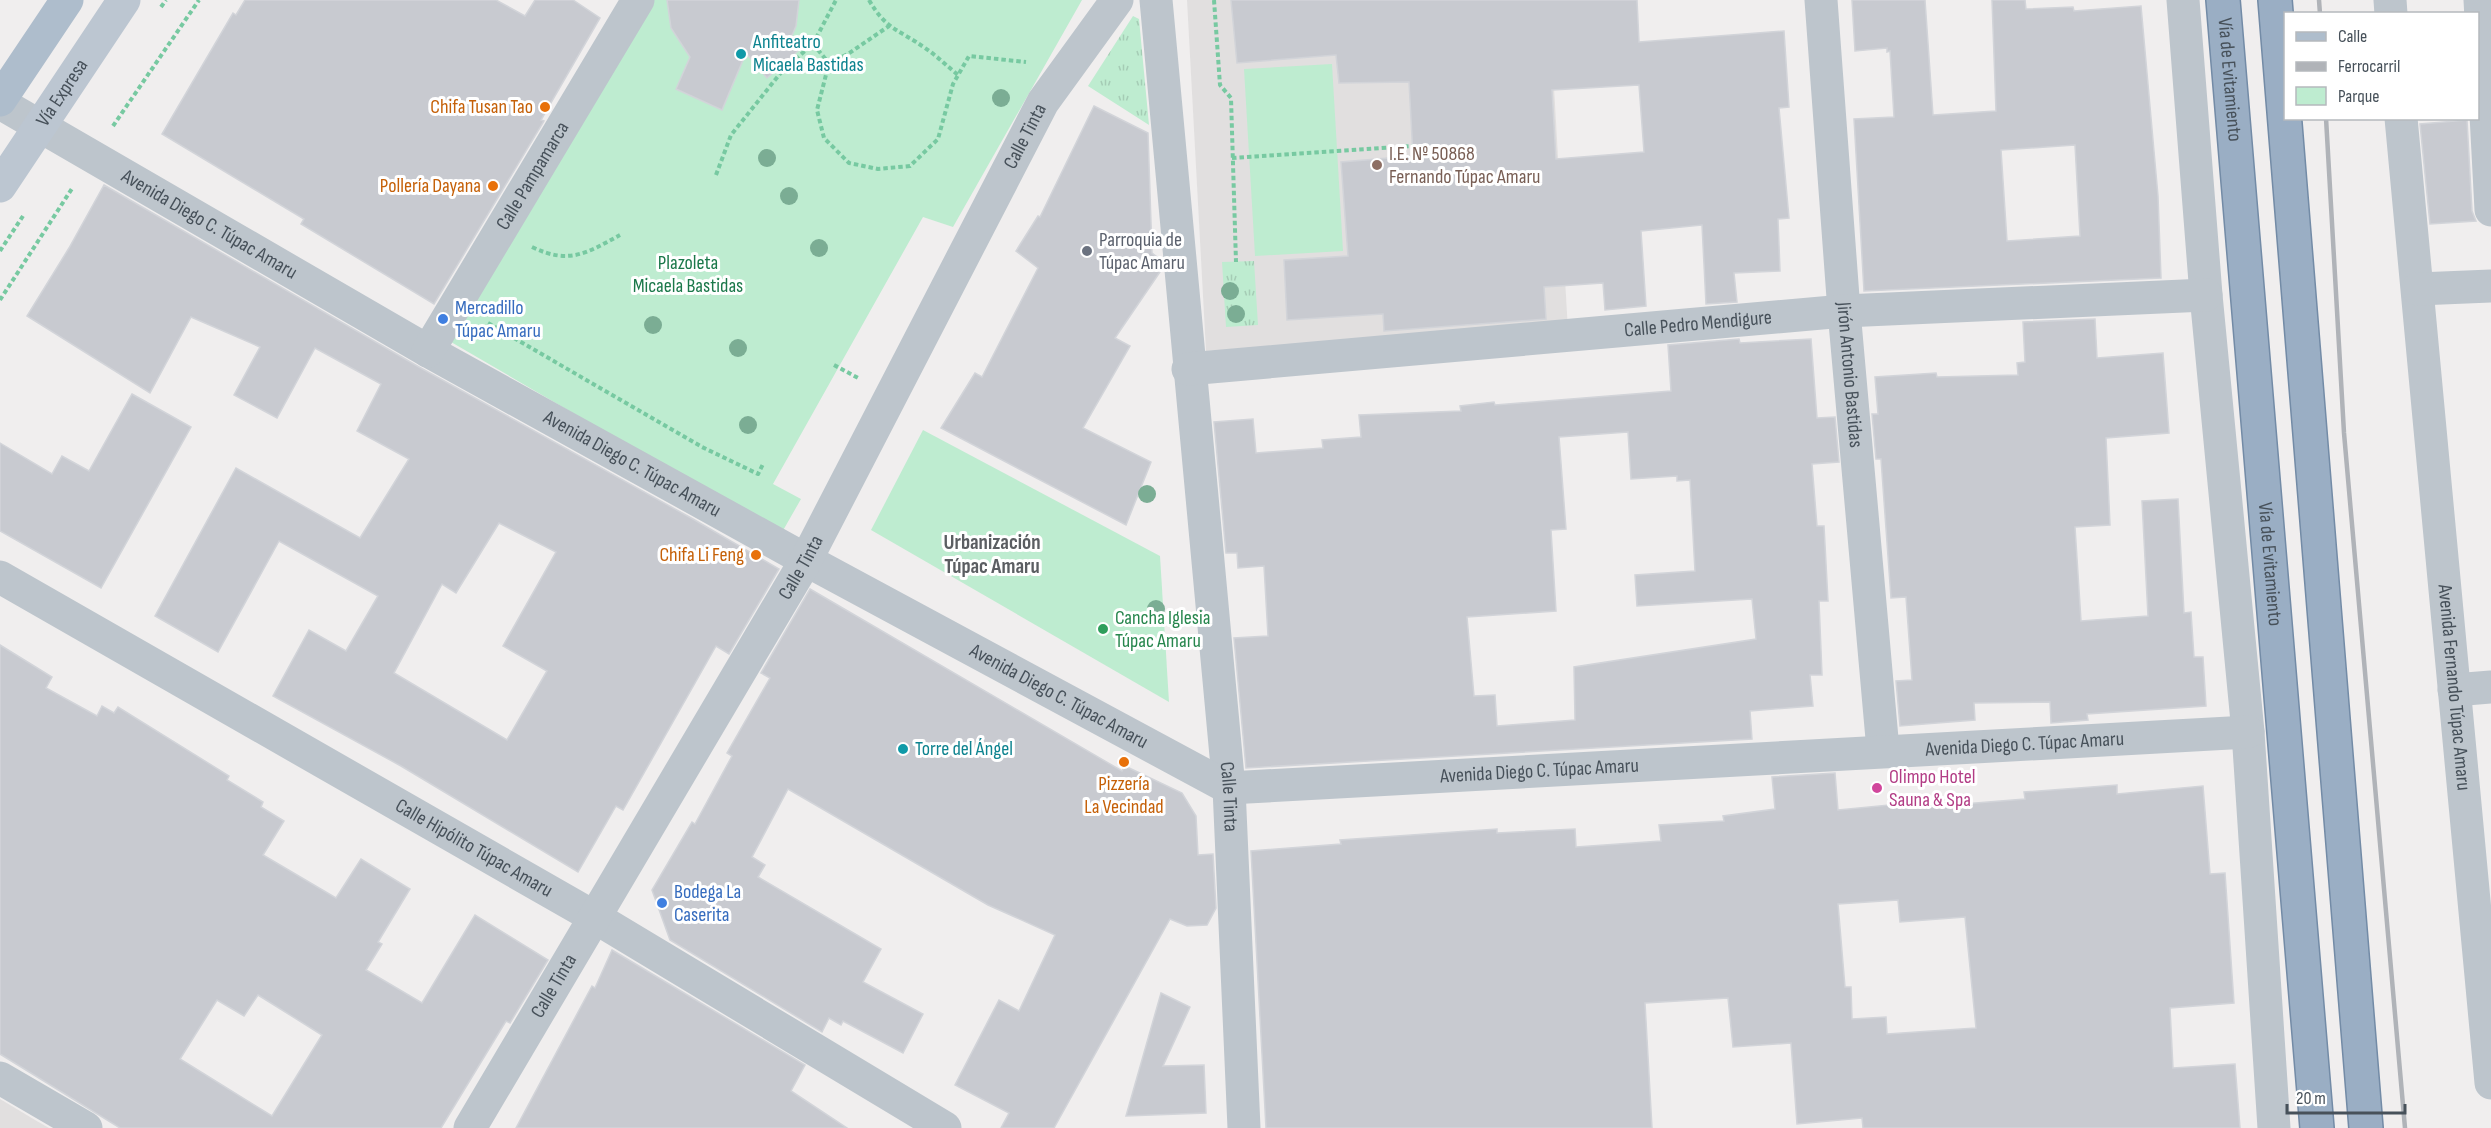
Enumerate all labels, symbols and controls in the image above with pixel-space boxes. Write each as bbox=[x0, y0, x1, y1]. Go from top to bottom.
legend bbox=[2284, 12, 2479, 120]
street label: Vía de Evitamiento bbox=[2213, 17, 2247, 143]
text: Calle bbox=[2338, 26, 2367, 47]
place label: Anfiteatro Micaela Bastidas bbox=[752, 30, 864, 77]
marker: Anfiteatro Micaela Bastidas bbox=[734, 47, 748, 61]
street label: Vía Expresa bbox=[31, 55, 93, 131]
text: Ferrocarril bbox=[2338, 56, 2400, 77]
text: Parque bbox=[2338, 86, 2379, 107]
place label: Chifa Tusan Tao bbox=[430, 95, 533, 119]
marker: Chifa Tusan Tao bbox=[538, 100, 552, 114]
street label: Calle Tinta bbox=[998, 100, 1052, 173]
street label: Calle Pampamarca bbox=[491, 117, 574, 234]
place label: I.E. Nº 50868 Fernando Túpac Amaru bbox=[1389, 142, 1540, 189]
marker: I.E. Nº 50868 Fernando Túpac Amaru bbox=[1370, 158, 1384, 172]
street label: Avenida Diego C. Túpac Amaru bbox=[116, 164, 301, 285]
place label: Pollería Dayana bbox=[380, 174, 481, 198]
marker: Pollería Dayana bbox=[486, 179, 500, 193]
place label: Parroquia de Túpac Amaru bbox=[1099, 228, 1185, 275]
marker: Parroquia de Túpac Amaru bbox=[1080, 244, 1094, 258]
park label: Plazoleta Micaela Bastidas bbox=[633, 251, 743, 298]
place label: Mercadillo Túpac Amaru bbox=[455, 296, 541, 343]
street label: Jirón Antonio Bastidas bbox=[1831, 300, 1868, 449]
street label: Calle Pedro Mendigure bbox=[1623, 305, 1773, 342]
marker: Mercadillo Túpac Amaru bbox=[436, 312, 450, 326]
street label: Avenida Diego C. Túpac Amaru bbox=[538, 405, 725, 523]
street label: Vía de Evitamiento bbox=[2253, 501, 2287, 627]
district label: Urbanización Túpac Amaru bbox=[943, 530, 1041, 579]
street label: Calle Tinta bbox=[773, 531, 829, 604]
place label: Chifa Li Feng bbox=[659, 543, 744, 567]
marker: Chifa Li Feng bbox=[749, 548, 763, 562]
street label: Avenida Fernando Túpac Amaru bbox=[2432, 582, 2476, 792]
place label: Cancha Iglesia Túpac Amaru bbox=[1115, 606, 1210, 653]
marker: Cancha Iglesia Túpac Amaru bbox=[1096, 622, 1110, 636]
street label: Avenida Diego C. Túpac Amaru bbox=[965, 638, 1152, 754]
street label: Avenida Diego C. Túpac Amaru bbox=[1924, 727, 2125, 762]
place label: Torre del Ángel bbox=[915, 737, 1013, 761]
marker: Torre del Ángel bbox=[896, 742, 910, 756]
street label: Avenida Diego C. Túpac Amaru bbox=[1438, 754, 1639, 788]
marker: Pizzería La Vecindad bbox=[1117, 755, 1131, 769]
street label: Calle Tinta bbox=[1215, 761, 1243, 832]
place label: Olimpo Hotel Sauna & Spa bbox=[1889, 765, 1975, 812]
place label: Pizzería La Vecindad bbox=[1084, 772, 1164, 819]
marker: Olimpo Hotel Sauna & Spa bbox=[1870, 781, 1884, 795]
street label: Calle Hipólito Túpac Amaru bbox=[391, 794, 557, 903]
place label: Bodega La Caserita bbox=[674, 880, 741, 927]
marker: Bodega La Caserita bbox=[655, 896, 669, 910]
street label: Calle Tinta bbox=[526, 950, 582, 1022]
scale bar bbox=[2287, 1077, 2406, 1115]
text: 20 m bbox=[2296, 1088, 2326, 1109]

